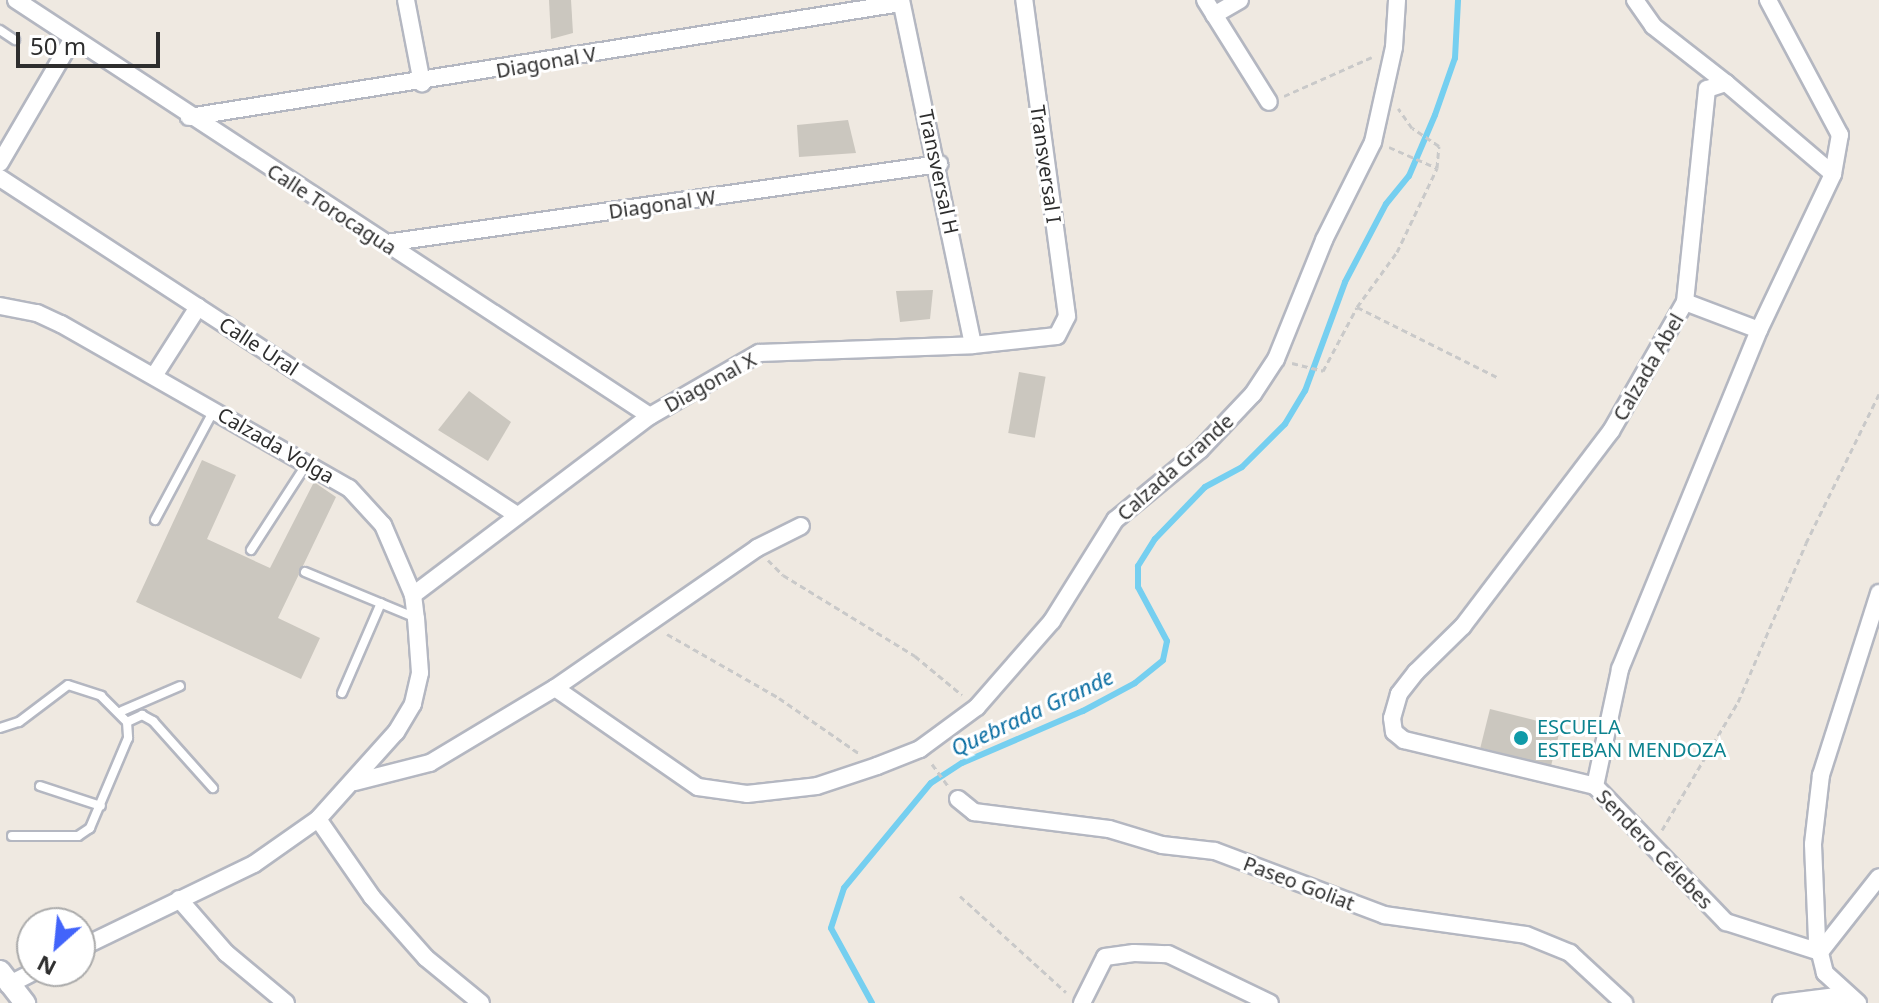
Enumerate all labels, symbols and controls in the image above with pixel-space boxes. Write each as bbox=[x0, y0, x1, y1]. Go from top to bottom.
scale bar bbox=[20, 16, 164, 66]
text: 50 m bbox=[30, 29, 86, 62]
street label: Diagonal V bbox=[494, 41, 598, 83]
street label: Transversal I bbox=[1026, 104, 1066, 224]
street label: Transversal H bbox=[914, 107, 964, 237]
street label: Calle Torocagua bbox=[263, 158, 401, 260]
street label: Diagonal W bbox=[607, 185, 717, 223]
street label: Calzada Abel bbox=[1608, 309, 1688, 425]
street label: Calle Ural bbox=[215, 312, 303, 380]
street label: Diagonal X bbox=[660, 347, 760, 417]
street label: Calzada Volga bbox=[213, 402, 339, 488]
street label: Calzada Grande bbox=[1112, 409, 1238, 525]
water label: Quebrada Grande bbox=[947, 663, 1117, 761]
place label: ESCUELA ESTEBAN MENDOZA bbox=[1537, 714, 1726, 761]
marker: ESCUELA ESTEBAN MENDOZA bbox=[1512, 729, 1530, 747]
street label: Sendero Célebes bbox=[1592, 784, 1718, 914]
street label: Paseo Goliat bbox=[1240, 851, 1358, 915]
north arrow bbox=[16, 907, 96, 987]
text: N bbox=[31, 949, 61, 984]

